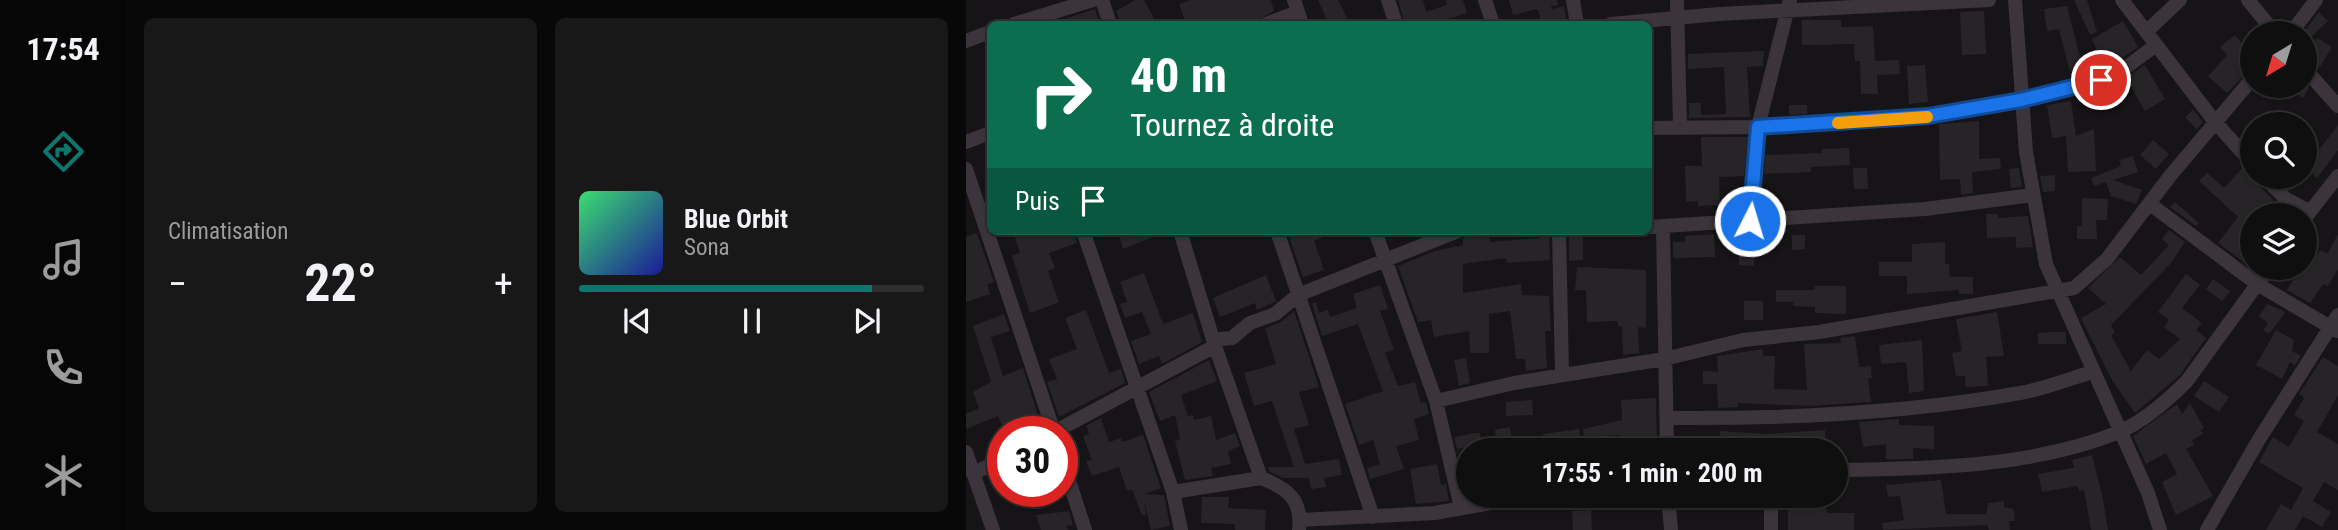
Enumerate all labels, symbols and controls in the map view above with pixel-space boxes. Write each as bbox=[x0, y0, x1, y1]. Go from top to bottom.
north arrow bbox=[2240, 21, 2317, 98]
map controls bbox=[2240, 21, 2317, 280]
text: 17:54 bbox=[26, 30, 100, 68]
text: 40 m bbox=[1130, 47, 1227, 104]
icon: right bbox=[1015, 49, 1106, 140]
pin bbox=[2071, 50, 2131, 110]
icon: arrive bbox=[2082, 61, 2120, 99]
text: Tournez à droite bbox=[1130, 106, 1334, 144]
button: search bbox=[2240, 112, 2317, 189]
icon: directions bbox=[39, 127, 88, 176]
icon: arrive bbox=[1074, 182, 1112, 220]
position arrow bbox=[1713, 184, 1787, 258]
text: Puis bbox=[1015, 186, 1060, 216]
button: layers bbox=[2240, 203, 2317, 280]
text: Blue Orbit bbox=[684, 204, 788, 234]
text: Climatisation bbox=[168, 218, 288, 245]
text: Sona bbox=[684, 234, 730, 261]
icon: music bbox=[39, 235, 88, 284]
text: 22° bbox=[304, 253, 377, 314]
text: − bbox=[168, 262, 187, 306]
text: + bbox=[494, 262, 513, 306]
icon: previous bbox=[618, 302, 656, 340]
icon: pause bbox=[733, 302, 771, 340]
icon: next bbox=[848, 302, 886, 340]
icon: phone bbox=[39, 343, 88, 392]
speed limit sign: 30 bbox=[987, 416, 1078, 507]
icon: climate bbox=[39, 451, 88, 500]
text: 17:55 · 1 min · 200 m bbox=[1542, 458, 1762, 488]

